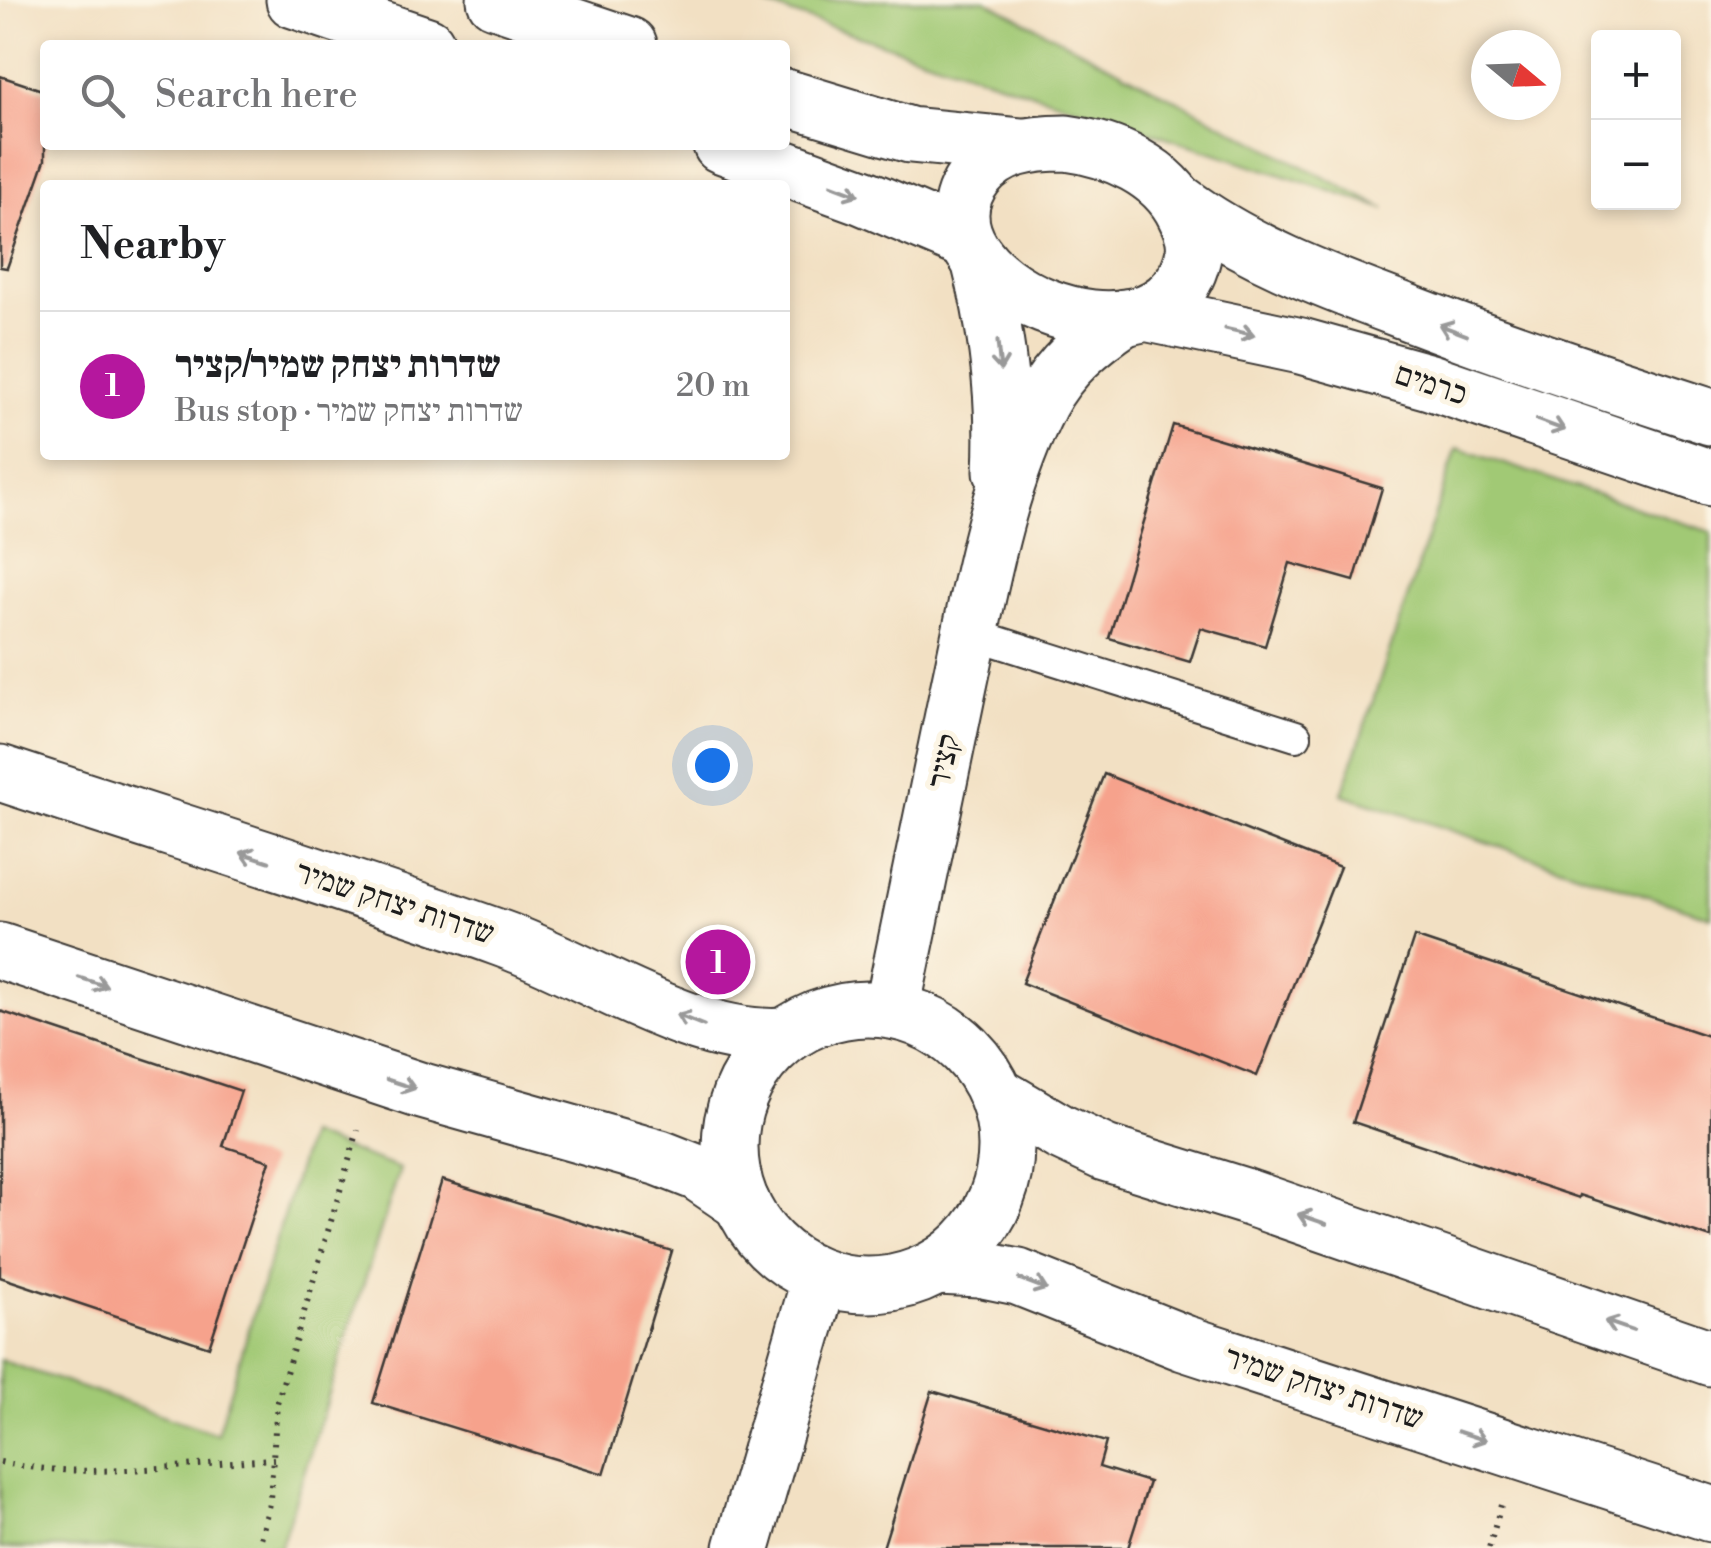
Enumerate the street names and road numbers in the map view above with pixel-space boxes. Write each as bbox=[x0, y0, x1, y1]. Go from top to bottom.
street label: כרמים bbox=[1390, 354, 1472, 414]
street label: קציר bbox=[919, 730, 969, 792]
street label: שדרות יצחק שמיר bbox=[291, 852, 499, 954]
street label: שדרות יצחק שמיר bbox=[1220, 1337, 1428, 1439]

